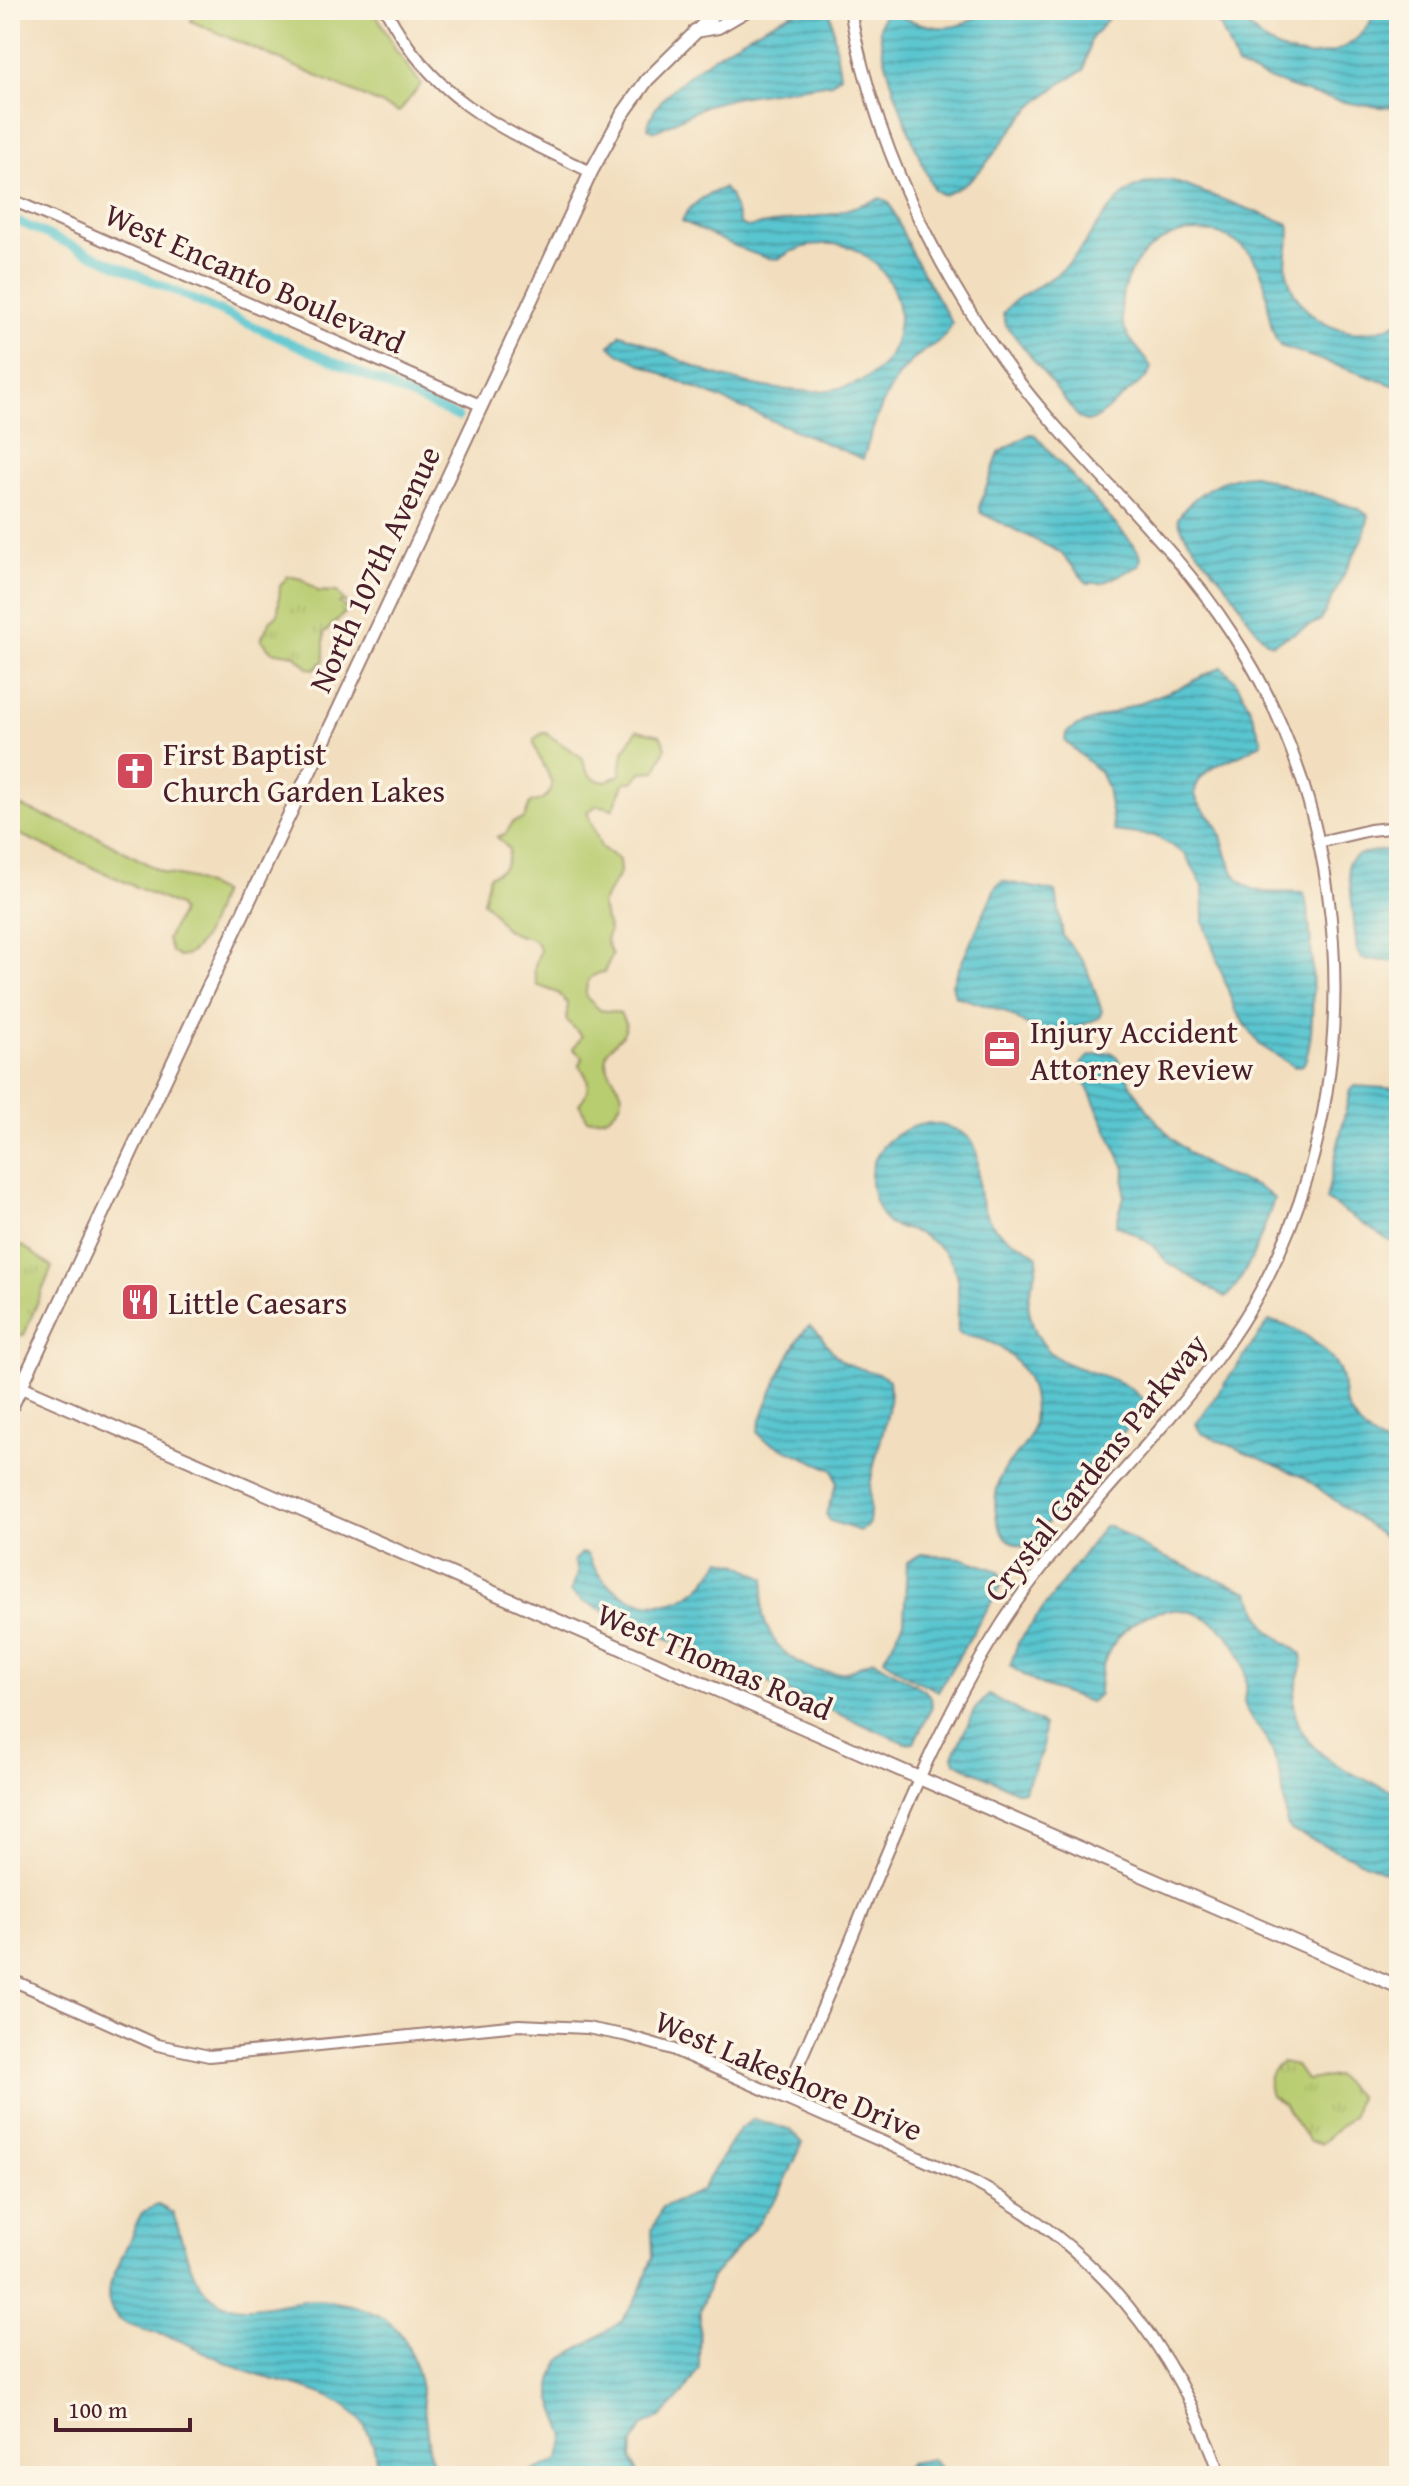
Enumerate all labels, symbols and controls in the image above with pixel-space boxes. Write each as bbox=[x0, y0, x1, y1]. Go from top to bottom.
street label: West Encanto Boulevard bbox=[97, 191, 413, 365]
street label: North 107th Avenue bbox=[296, 438, 452, 700]
place label: First Baptist Church Garden Lakes bbox=[163, 730, 445, 814]
church icon: First Baptist Church Garden Lakes bbox=[114, 750, 156, 792]
place label: Injury Accident Attorney Review bbox=[1030, 1008, 1254, 1092]
office icon: Injury Accident Attorney Review bbox=[981, 1028, 1023, 1070]
place label: Little Caesars bbox=[168, 1279, 347, 1326]
restaurant icon: Little Caesars bbox=[119, 1281, 161, 1323]
street label: Crystal Gardens Parkway bbox=[972, 1323, 1218, 1611]
street label: West Thomas Road bbox=[590, 1590, 840, 1732]
street label: West Lakeshore Drive bbox=[648, 1997, 930, 2153]
scale bar bbox=[56, 2382, 190, 2432]
text: 100 m bbox=[68, 2392, 128, 2427]

